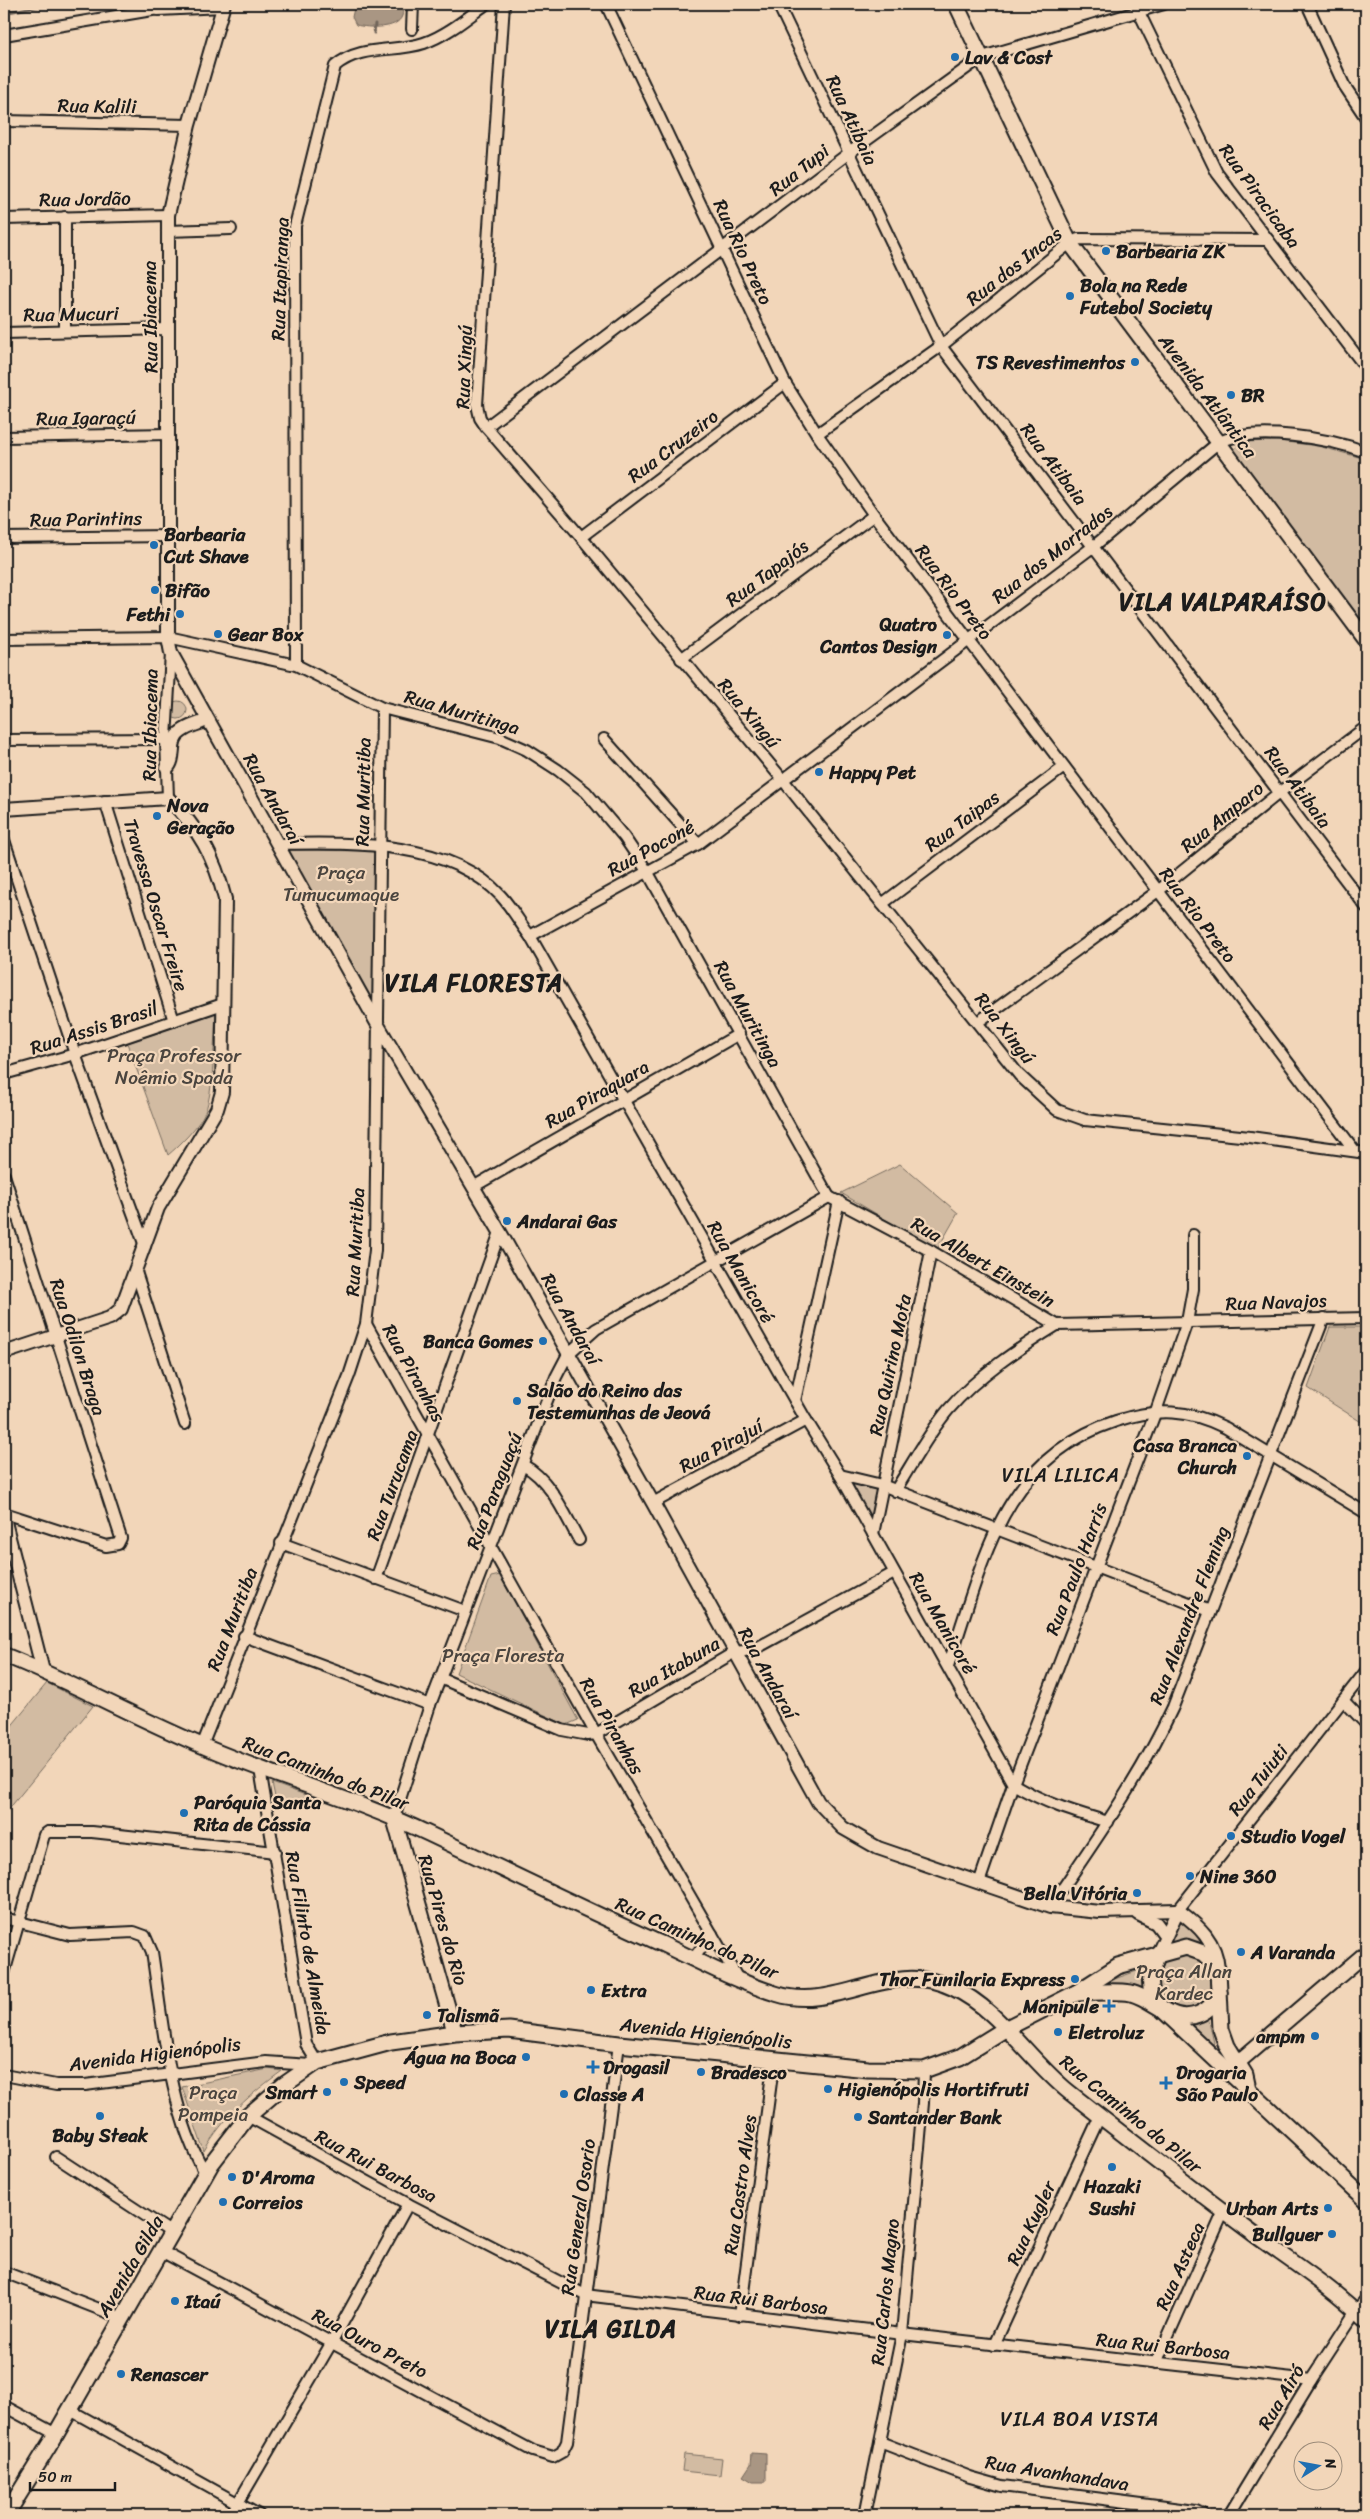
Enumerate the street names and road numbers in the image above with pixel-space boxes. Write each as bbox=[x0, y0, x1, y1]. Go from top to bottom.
street label: Rua Atibaia bbox=[817, 69, 888, 171]
street label: Rua Kalili bbox=[57, 89, 137, 123]
street label: Rua Tupi bbox=[761, 135, 837, 205]
street label: Rua Piracicaba bbox=[1210, 136, 1310, 256]
street label: Rua Jordão bbox=[39, 182, 131, 216]
street label: Rua Rio Preto bbox=[704, 193, 782, 311]
street label: Rua Itapiranga bbox=[261, 216, 299, 341]
street label: Rua dos Incas bbox=[959, 217, 1070, 314]
street label: Rua Ibiacema bbox=[133, 260, 167, 373]
street label: Rua Mucuri bbox=[23, 297, 120, 331]
street label: Rua Xingú bbox=[446, 324, 482, 410]
street label: Avenida Atlântica bbox=[1149, 326, 1266, 466]
street label: Rua Igaraçú bbox=[36, 401, 137, 435]
street label: Rua Cruzeiro bbox=[620, 401, 726, 491]
street label: Rua Atibaia bbox=[1012, 415, 1097, 513]
street label: Rua dos Morrados bbox=[984, 496, 1120, 612]
street label: Rua Parintins bbox=[30, 502, 143, 536]
street label: Rua Tapajós bbox=[718, 530, 816, 615]
street label: Rua Rio Preto bbox=[907, 537, 1001, 647]
street label: Rua Ibiacema bbox=[133, 668, 167, 781]
street label: Rua Xingú bbox=[709, 670, 789, 756]
street label: Rua Muritinga bbox=[400, 680, 524, 744]
street label: Rua Muritiba bbox=[346, 737, 380, 847]
street label: Rua Atibaia bbox=[1256, 738, 1341, 836]
street label: Rua Andaraí bbox=[234, 747, 313, 854]
street label: Rua Amparo bbox=[1173, 772, 1272, 861]
street label: Rua Taipas bbox=[917, 781, 1007, 861]
street label: Rua Poconé bbox=[601, 810, 701, 886]
street label: Travessa Oscar Freire bbox=[114, 814, 198, 996]
street label: Rua Rio Preto bbox=[1151, 860, 1245, 970]
street label: Rua Muritinga bbox=[705, 954, 791, 1074]
street label: Rua Xingú bbox=[966, 985, 1044, 1072]
street label: Rua Assis Brasil bbox=[26, 992, 163, 1064]
street label: Rua Piraquara bbox=[538, 1050, 656, 1137]
street label: Rua Muritiba bbox=[336, 1186, 374, 1297]
street label: Rua Albert Einstein bbox=[905, 1207, 1061, 1317]
street label: Rua Manicoré bbox=[698, 1214, 784, 1330]
street label: Rua Andaraí bbox=[532, 1267, 611, 1374]
street label: Rua Odilon Braga bbox=[40, 1274, 116, 1420]
street label: Rua Navajos bbox=[1225, 1284, 1327, 1320]
street label: Rua Quirino Mota bbox=[859, 1291, 921, 1439]
street label: Rua Piranhas bbox=[373, 1318, 455, 1429]
street label: Rua Pirajuí bbox=[673, 1409, 772, 1482]
street label: Rua Turucama bbox=[357, 1424, 427, 1545]
street label: Rua Paraguaçú bbox=[457, 1427, 532, 1554]
street label: Rua Paulo Harris bbox=[1036, 1498, 1117, 1640]
street label: Rua Alexandre Fleming bbox=[1140, 1520, 1238, 1710]
street label: Rua Muritiba bbox=[197, 1562, 267, 1676]
street label: Rua Manicoré bbox=[900, 1565, 986, 1681]
street label: Rua Andaraí bbox=[729, 1621, 808, 1728]
street label: Rua Itabuna bbox=[622, 1627, 727, 1707]
street label: Rua Piranhas bbox=[571, 1671, 654, 1781]
street label: Rua Caminho do Pilar bbox=[238, 1726, 415, 1820]
street label: Rua Tuiuti bbox=[1219, 1736, 1297, 1823]
street label: Rua Filinto de Almeida bbox=[276, 1849, 340, 2038]
street label: Rua Pires do Rio bbox=[409, 1851, 478, 1990]
street label: Rua Caminho do Pilar bbox=[610, 1887, 785, 1989]
street label: Avenida Higienópolis bbox=[617, 2007, 794, 2058]
street label: Avenida Higienópolis bbox=[66, 2027, 243, 2081]
street label: Rua Caminho do Pilar bbox=[1052, 2046, 1211, 2183]
street label: Rua Castro Alves bbox=[714, 2113, 766, 2257]
street label: Rua Rui Barbosa bbox=[309, 2120, 444, 2212]
street label: Rua General Osorio bbox=[551, 2136, 605, 2298]
street label: Rua Kugler bbox=[997, 2174, 1066, 2271]
street label: Avenida Gilda bbox=[87, 2208, 173, 2324]
street label: Rua Asteca bbox=[1146, 2216, 1214, 2316]
street label: Rua Carlos Magno bbox=[861, 2217, 909, 2367]
street label: Rua Rui Barbosa bbox=[692, 2275, 830, 2325]
street label: Rua Ouro Preto bbox=[306, 2299, 434, 2387]
street label: Rua Rui Barbosa bbox=[1094, 2323, 1232, 2369]
street label: Rua Airó bbox=[1248, 2358, 1314, 2436]
street label: Rua Avanhandava bbox=[983, 2445, 1132, 2501]

